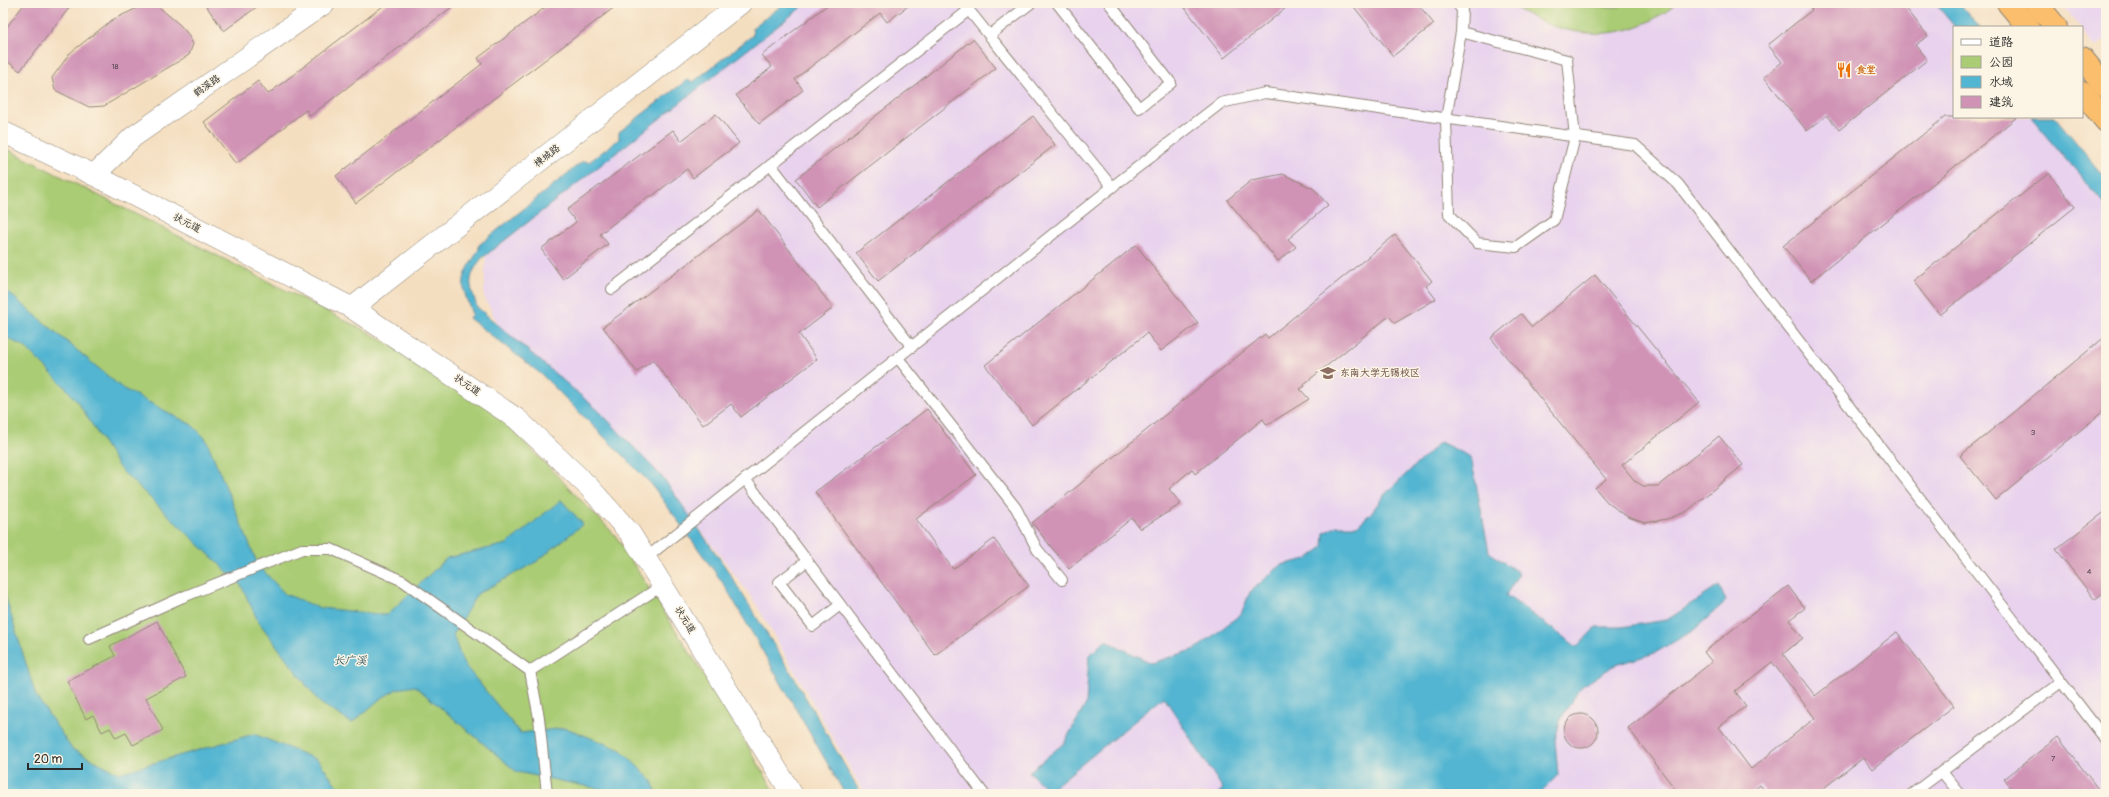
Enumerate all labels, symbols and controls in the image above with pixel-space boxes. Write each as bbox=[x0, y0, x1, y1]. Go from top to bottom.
legend bbox=[1953, 26, 2083, 118]
text: 道路 bbox=[1989, 35, 2013, 50]
text: 公园 bbox=[1989, 55, 2013, 70]
restaurant icon: 食堂 bbox=[1835, 61, 1853, 79]
house number: 18 bbox=[111, 62, 119, 71]
place label: 食堂 bbox=[1856, 64, 1876, 76]
street label: 鹤溪路 bbox=[191, 72, 223, 100]
text: 水域 bbox=[1989, 75, 2013, 90]
text: 建筑 bbox=[1989, 95, 2013, 110]
street label: 楝城路 bbox=[531, 142, 563, 170]
street label: 状元道 bbox=[171, 211, 203, 235]
school or university icon: 东南大学无锡校区 bbox=[1319, 364, 1337, 382]
place label: 东南大学无锡校区 bbox=[1340, 367, 1420, 379]
street label: 状元道 bbox=[451, 372, 483, 398]
house number: 3 bbox=[2031, 428, 2036, 437]
house number: 4 bbox=[2087, 567, 2092, 576]
street label: 状元道 bbox=[672, 604, 698, 636]
water label: 长广溪 bbox=[334, 654, 367, 667]
scale bar bbox=[28, 745, 82, 771]
text: 20 m bbox=[34, 752, 63, 767]
house number: 7 bbox=[2051, 754, 2056, 763]

